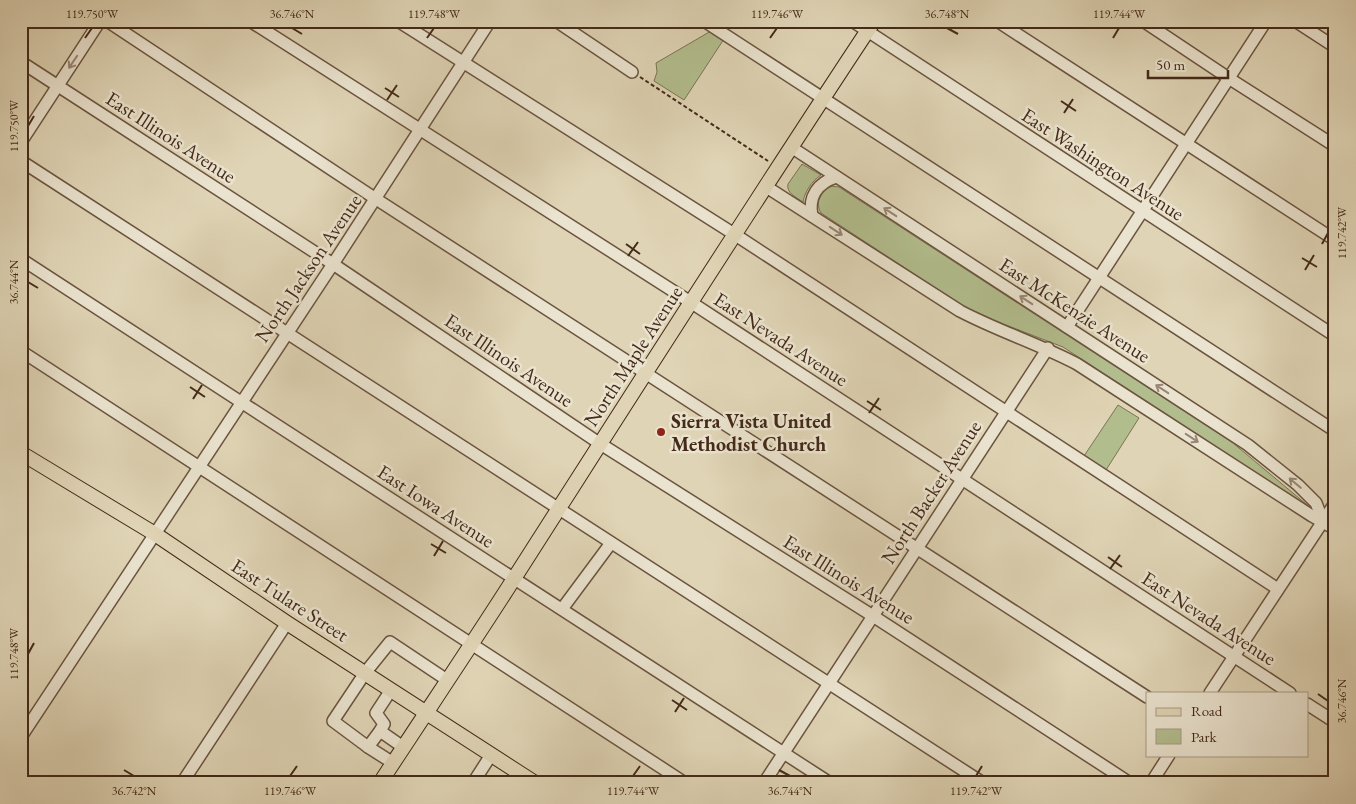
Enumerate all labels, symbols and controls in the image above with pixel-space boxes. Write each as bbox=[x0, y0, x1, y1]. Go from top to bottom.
text: 119.750°W bbox=[66, 6, 119, 22]
text: 36.746°N bbox=[270, 6, 315, 22]
text: 119.748°W bbox=[408, 6, 461, 22]
text: 119.746°W bbox=[751, 6, 804, 22]
text: 36.748°N bbox=[925, 6, 970, 22]
text: 119.744°W bbox=[1093, 6, 1146, 22]
scale bar bbox=[1148, 48, 1228, 80]
one-way arrow bbox=[68, 55, 78, 69]
text: 50 m bbox=[1156, 55, 1185, 74]
street label: East Illinois Avenue bbox=[101, 85, 241, 189]
text: 119.750°W bbox=[6, 99, 22, 152]
street label: East Washington Avenue bbox=[1017, 102, 1189, 226]
street label: North Jackson Avenue bbox=[249, 189, 367, 347]
text: 119.742°W bbox=[1334, 206, 1350, 259]
one-way arrow bbox=[883, 207, 897, 217]
one-way arrow bbox=[829, 226, 843, 236]
street label: East McKenzie Avenue bbox=[995, 251, 1156, 369]
text: 36.744°N bbox=[6, 259, 22, 304]
street label: North Maple Avenue bbox=[578, 281, 688, 431]
street label: East Nevada Avenue bbox=[709, 286, 853, 392]
one-way arrow bbox=[1019, 295, 1033, 306]
street label: East Illinois Avenue bbox=[440, 307, 579, 413]
one-way arrow bbox=[1155, 384, 1169, 394]
place label: Sierra Vista United Methodist Church bbox=[671, 408, 832, 457]
street label: North Backer Avenue bbox=[875, 415, 987, 569]
marker: Sierra Vista United Methodist Church bbox=[655, 426, 667, 438]
one-way arrow bbox=[1184, 434, 1198, 444]
street label: East Iowa Avenue bbox=[372, 458, 500, 554]
one-way arrow bbox=[1288, 477, 1301, 488]
street label: East Illinois Avenue bbox=[778, 528, 920, 630]
street label: East Tulare Street bbox=[226, 552, 354, 648]
street label: East Nevada Avenue bbox=[1137, 565, 1281, 671]
text: 119.748°W bbox=[6, 627, 22, 680]
text: 36.746°N bbox=[1334, 678, 1350, 723]
legend bbox=[1146, 692, 1308, 756]
text: Road bbox=[1191, 701, 1223, 720]
text: Park bbox=[1191, 727, 1218, 746]
text: 36.742°N bbox=[112, 783, 157, 799]
text: 119.746°W bbox=[264, 783, 317, 799]
text: 119.744°W bbox=[607, 783, 660, 799]
text: 36.744°N bbox=[768, 783, 813, 799]
text: 119.742°W bbox=[950, 783, 1003, 799]

